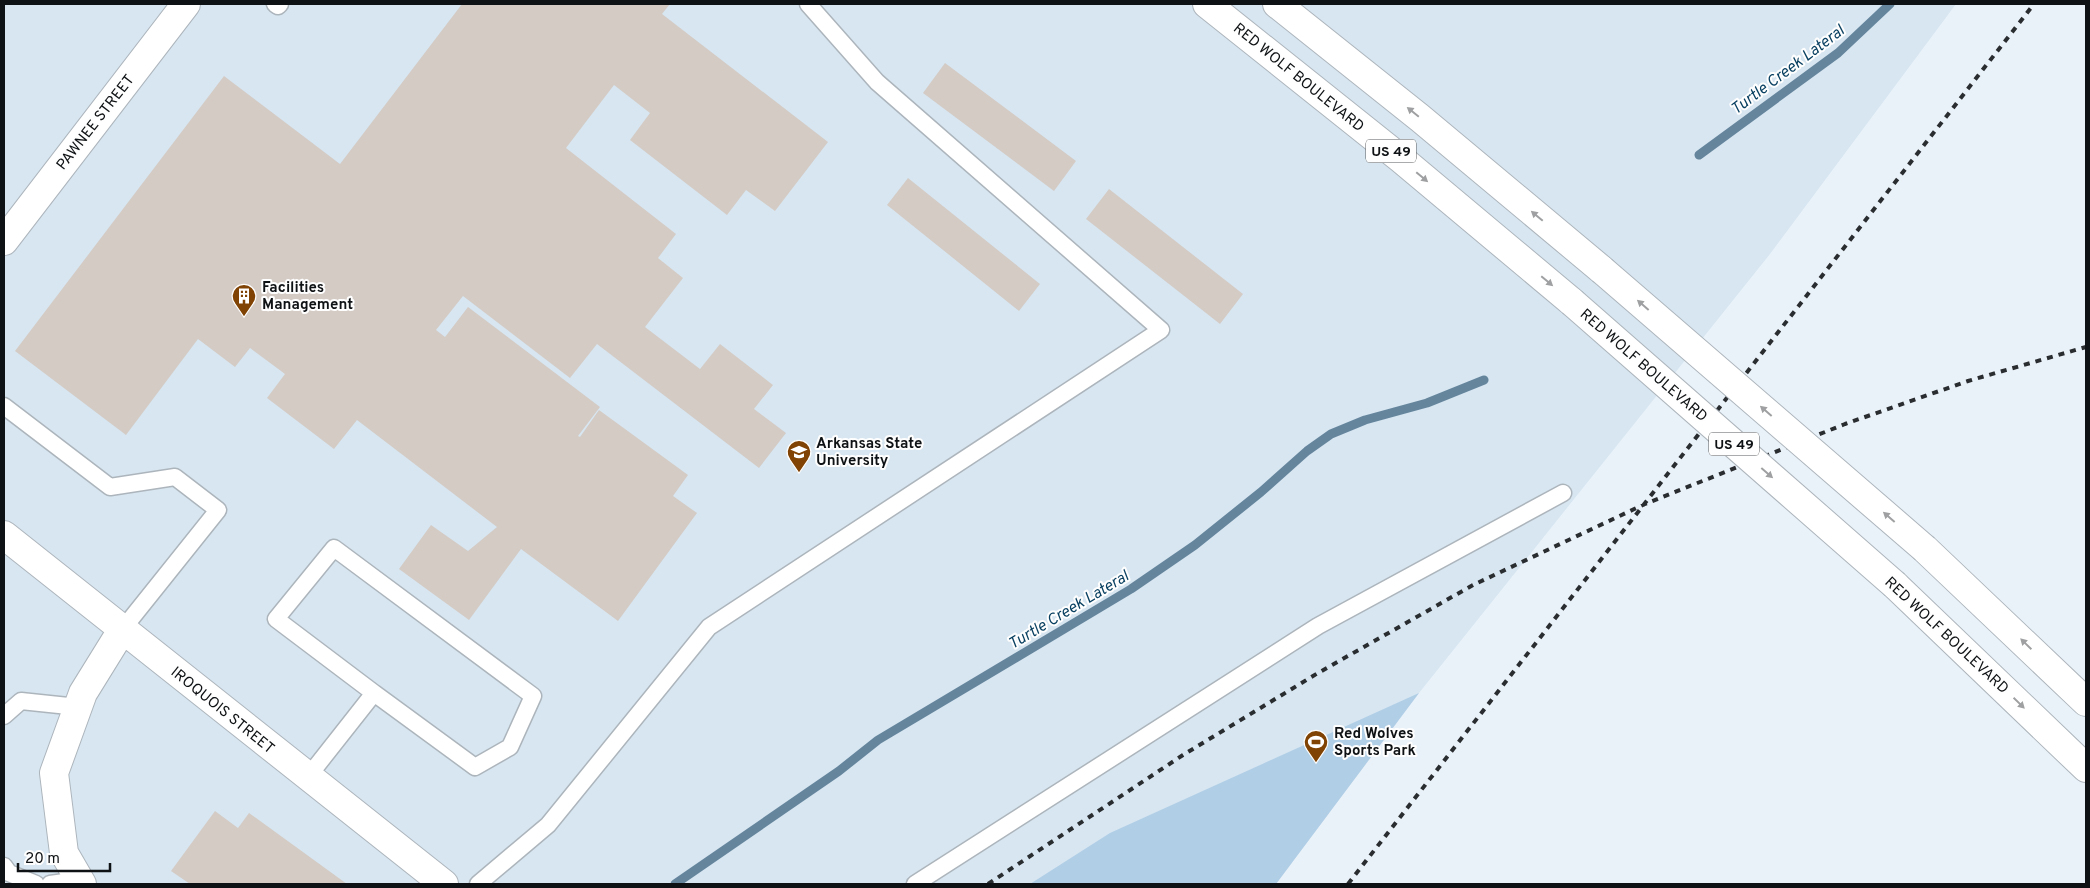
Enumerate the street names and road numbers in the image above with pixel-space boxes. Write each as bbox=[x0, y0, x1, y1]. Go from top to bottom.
street label: RED WOLF BOULEVARD bbox=[1229, 20, 1367, 137]
street label: PAWNEE STREET bbox=[53, 71, 139, 174]
road number: US 49 bbox=[1366, 140, 1416, 162]
street label: RED WOLF BOULEVARD bbox=[1575, 306, 1711, 427]
road number: US 49 bbox=[1709, 432, 1759, 456]
street label: RED WOLF BOULEVARD bbox=[1880, 574, 2012, 699]
street label: IROQUOIS STREET bbox=[166, 664, 278, 759]

